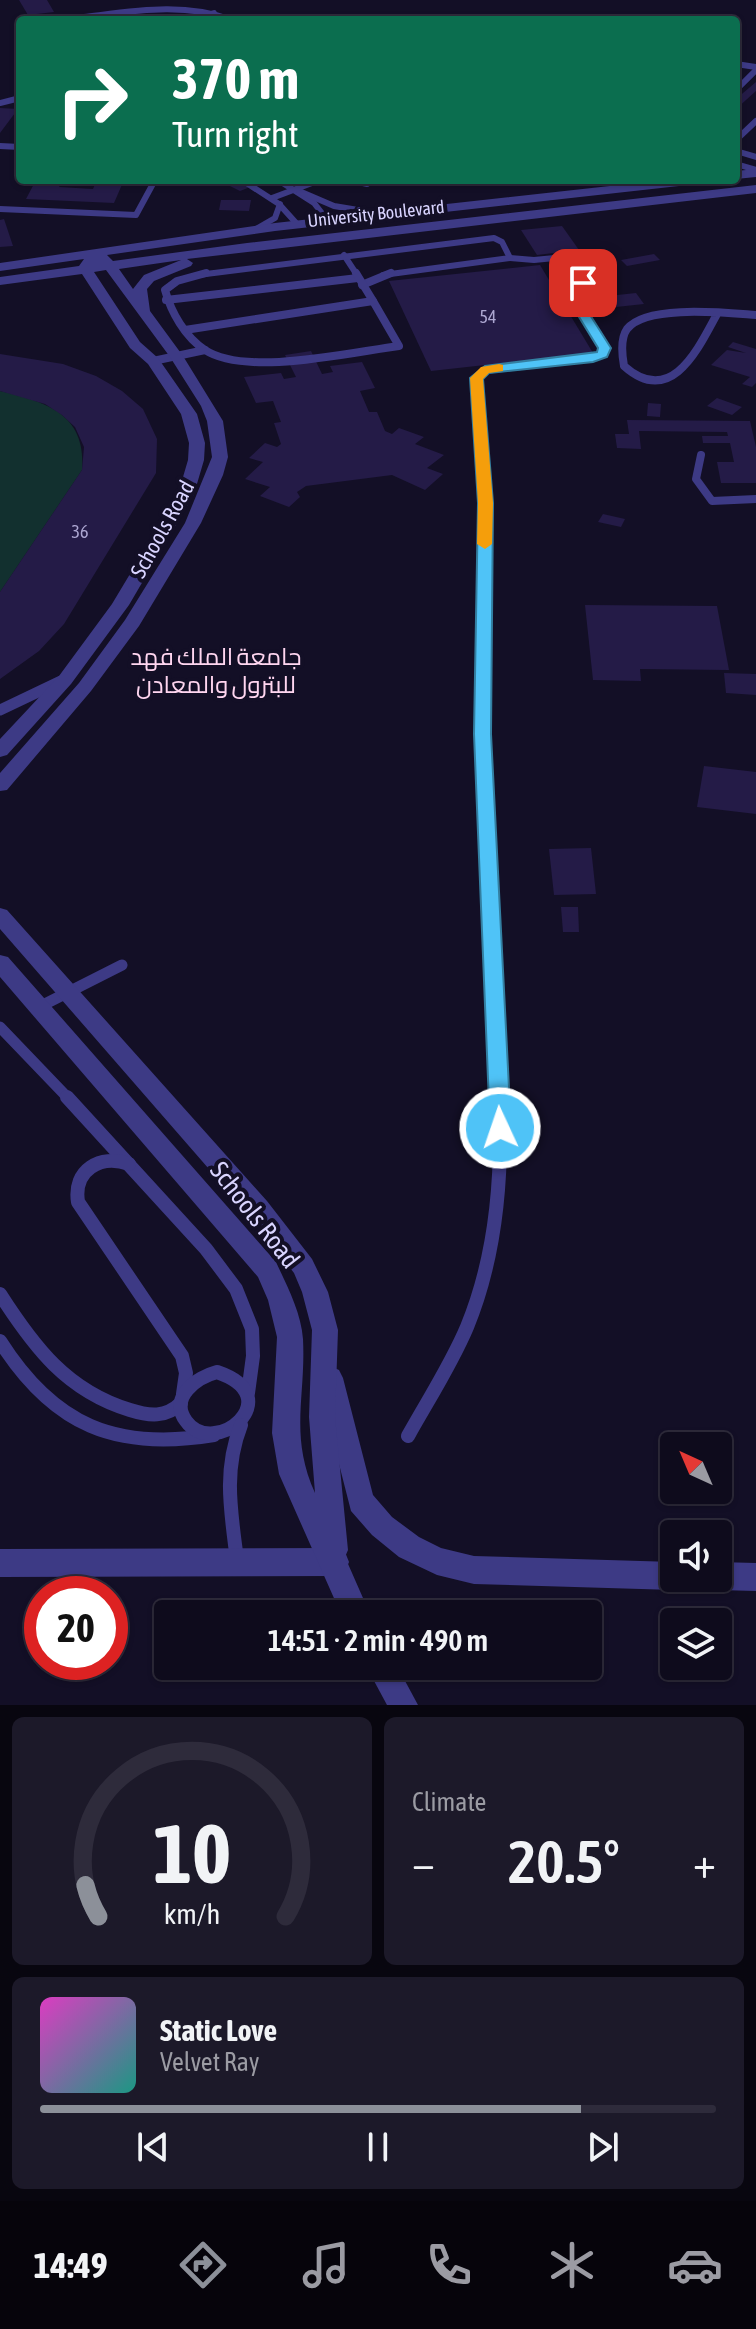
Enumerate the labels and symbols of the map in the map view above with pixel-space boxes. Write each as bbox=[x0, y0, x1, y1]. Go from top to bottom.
street label: University Boulevard bbox=[306, 196, 445, 231]
pin bbox=[549, 249, 617, 317]
house number: 54 bbox=[480, 306, 496, 327]
street label: Schools Road bbox=[125, 476, 199, 582]
house number: 36 bbox=[72, 521, 88, 542]
district label: جامعة الملك فهد للبترول والمعادن bbox=[131, 643, 302, 699]
position arrow bbox=[458, 1086, 542, 1170]
street label: Schools Road bbox=[204, 1156, 306, 1274]
north arrow bbox=[660, 1432, 732, 1504]
speed limit sign: 20 bbox=[24, 1576, 128, 1680]

